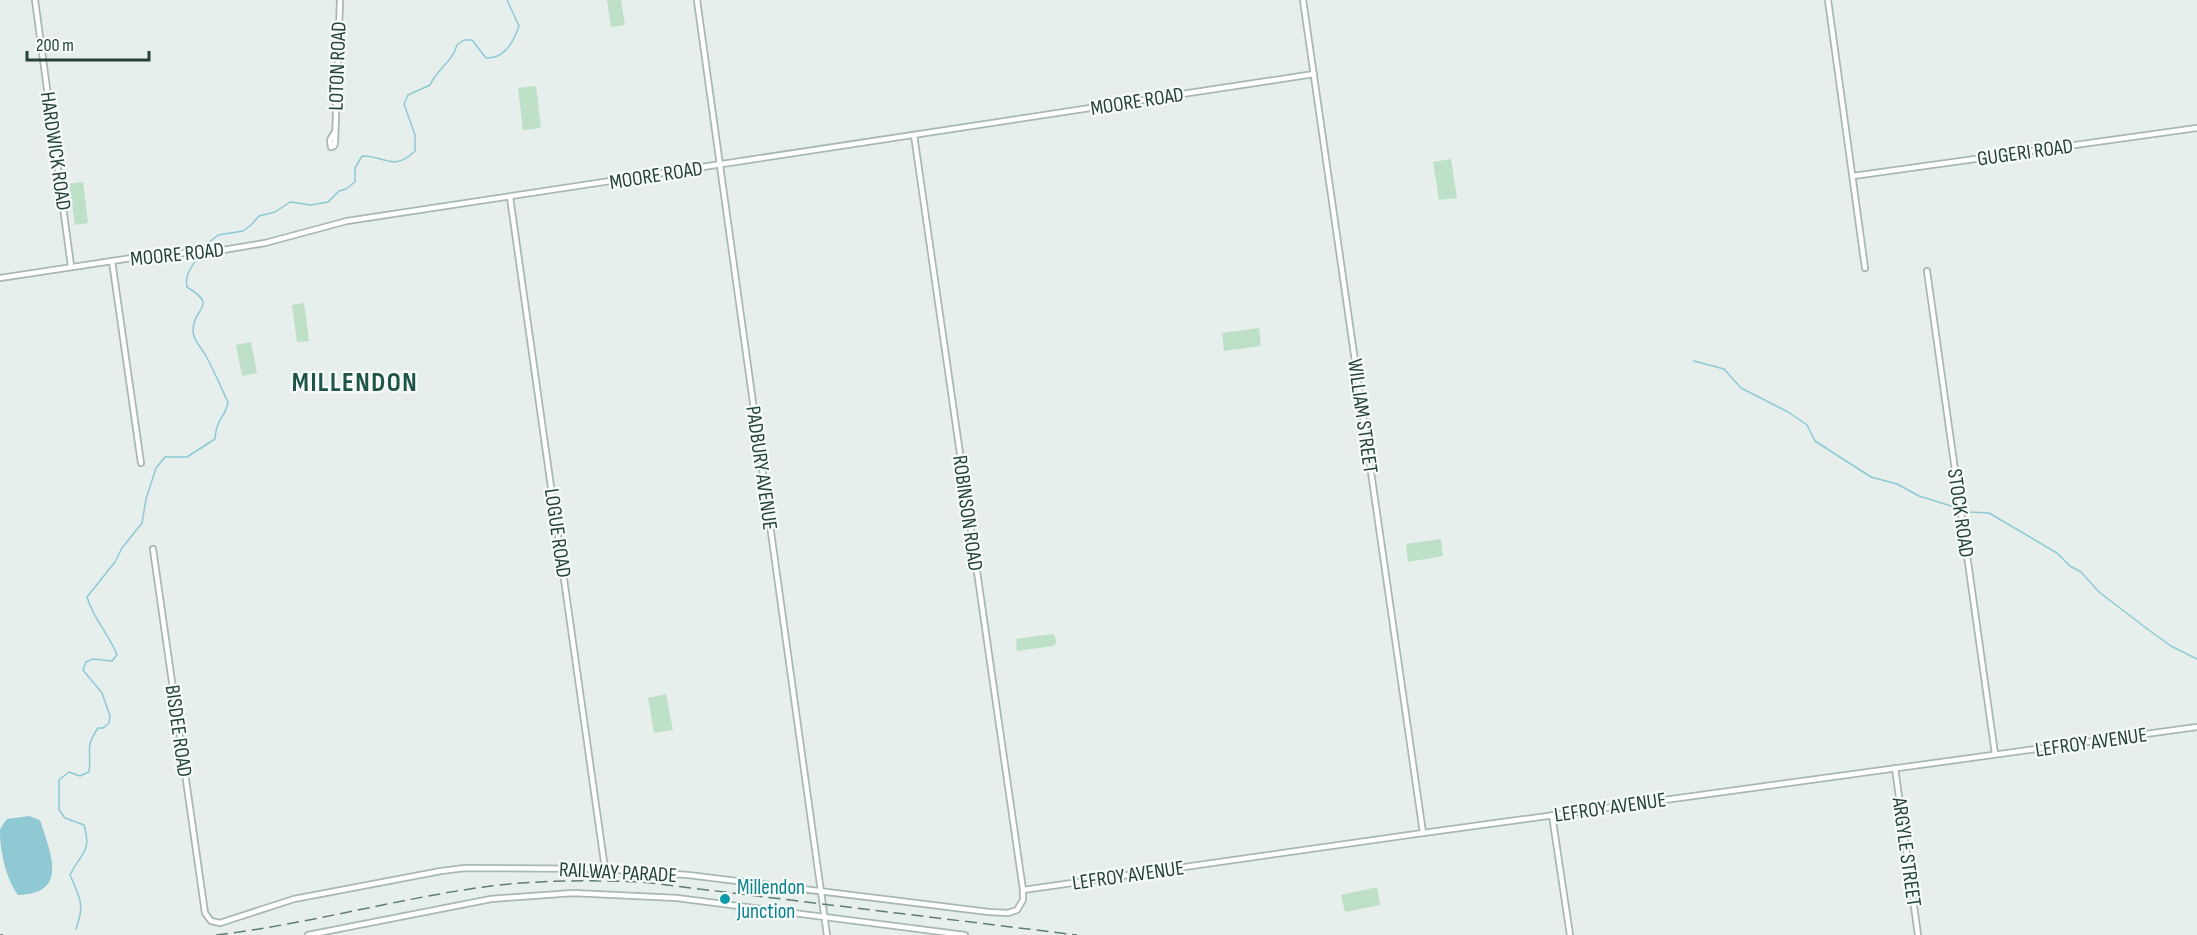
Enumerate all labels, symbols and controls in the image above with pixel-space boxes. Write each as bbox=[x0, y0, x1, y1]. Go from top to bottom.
street label: LOTON ROAD bbox=[323, 21, 352, 111]
scale bar bbox=[27, 24, 148, 62]
text: 200 m bbox=[36, 35, 74, 56]
street label: MOORE ROAD bbox=[1089, 82, 1185, 121]
street label: HARDWICK ROAD bbox=[35, 90, 76, 212]
street label: GUGERI ROAD bbox=[1976, 133, 2075, 172]
street label: MOORE ROAD bbox=[608, 156, 704, 195]
street label: MOORE ROAD bbox=[129, 237, 225, 272]
street label: WILLIAM STREET bbox=[1342, 357, 1383, 475]
district label: MILLENDON bbox=[292, 367, 418, 399]
street label: PADBURY AVENUE bbox=[740, 404, 783, 532]
street label: ROBINSON ROAD bbox=[947, 454, 988, 573]
street label: STOCK ROAD bbox=[1942, 467, 1979, 559]
street label: LOGUE ROAD bbox=[539, 487, 576, 579]
street label: BISDEE ROAD bbox=[160, 683, 197, 779]
street label: LEFROY AVENUE bbox=[2034, 722, 2149, 763]
street label: LEFROY AVENUE bbox=[1553, 787, 1668, 828]
street label: ARGYLE STREET bbox=[1886, 795, 1927, 909]
street label: LEFROY AVENUE bbox=[1071, 855, 1186, 896]
street label: RAILWAY PARADE bbox=[558, 857, 678, 888]
place label: Millendon Junction bbox=[736, 875, 805, 924]
marker: Millendon Junction bbox=[718, 892, 732, 906]

